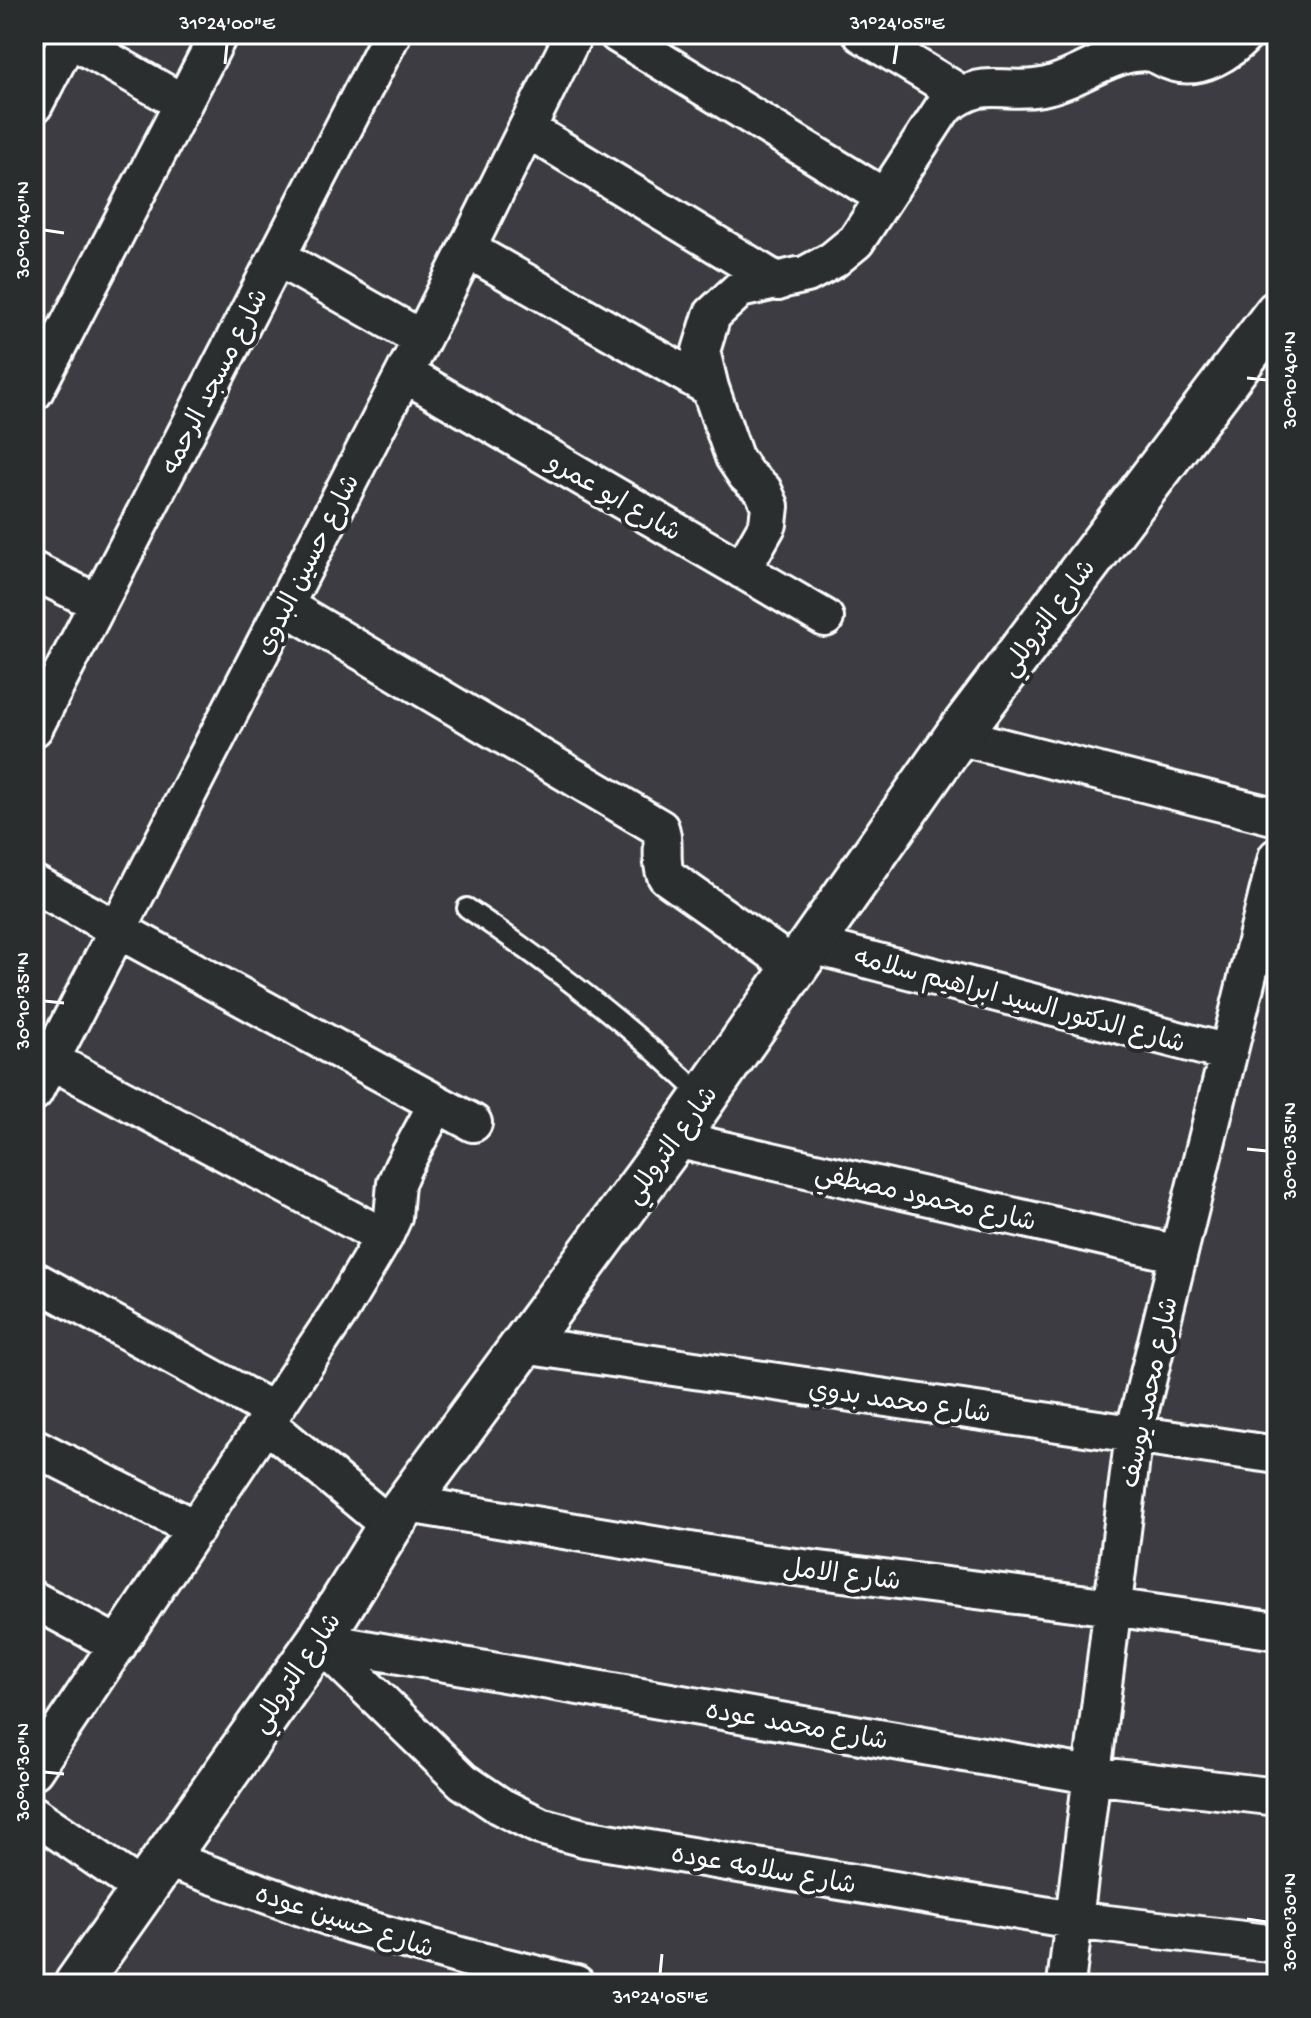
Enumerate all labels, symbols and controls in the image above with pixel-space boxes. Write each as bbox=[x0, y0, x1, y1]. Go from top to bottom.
text: 31°24'00"E bbox=[178, 14, 276, 37]
text: 31°24'05"E bbox=[849, 14, 946, 37]
text: 30°10'40"N bbox=[14, 181, 37, 280]
street label: شارع مسجد الرحمه bbox=[157, 284, 277, 482]
text: 30°10'40"N bbox=[1281, 331, 1304, 430]
street label: شارع ابو عمرو bbox=[539, 448, 685, 551]
street label: شارع حسين البدوى bbox=[251, 470, 369, 662]
street label: شارع التروللي bbox=[996, 555, 1107, 686]
street label: شارع الدكتور السيد ابراهيم سلامه bbox=[850, 944, 1188, 1063]
text: 30°10'35"N bbox=[14, 952, 37, 1051]
street label: شارع التروللي bbox=[620, 1081, 729, 1214]
text: 30°10'35"N bbox=[1281, 1102, 1304, 1201]
street label: شارع محمود مصطفي bbox=[811, 1160, 1038, 1244]
street label: شارع محمد يوسف bbox=[1117, 1295, 1188, 1491]
street label: شارع محمد بدوي bbox=[806, 1376, 993, 1433]
street label: شارع الامل bbox=[781, 1555, 902, 1600]
street label: شارع التروللي bbox=[247, 1608, 353, 1742]
street label: شارع محمد عوده bbox=[703, 1697, 890, 1760]
text: 30°10'30"N bbox=[14, 1723, 37, 1822]
street label: شارع سلامه عوده bbox=[668, 1841, 858, 1904]
text: 30°10'30"N bbox=[1281, 1873, 1304, 1972]
street label: شارع حسين عوده bbox=[250, 1881, 437, 1968]
text: 31°24'05"E bbox=[612, 1988, 709, 2011]

